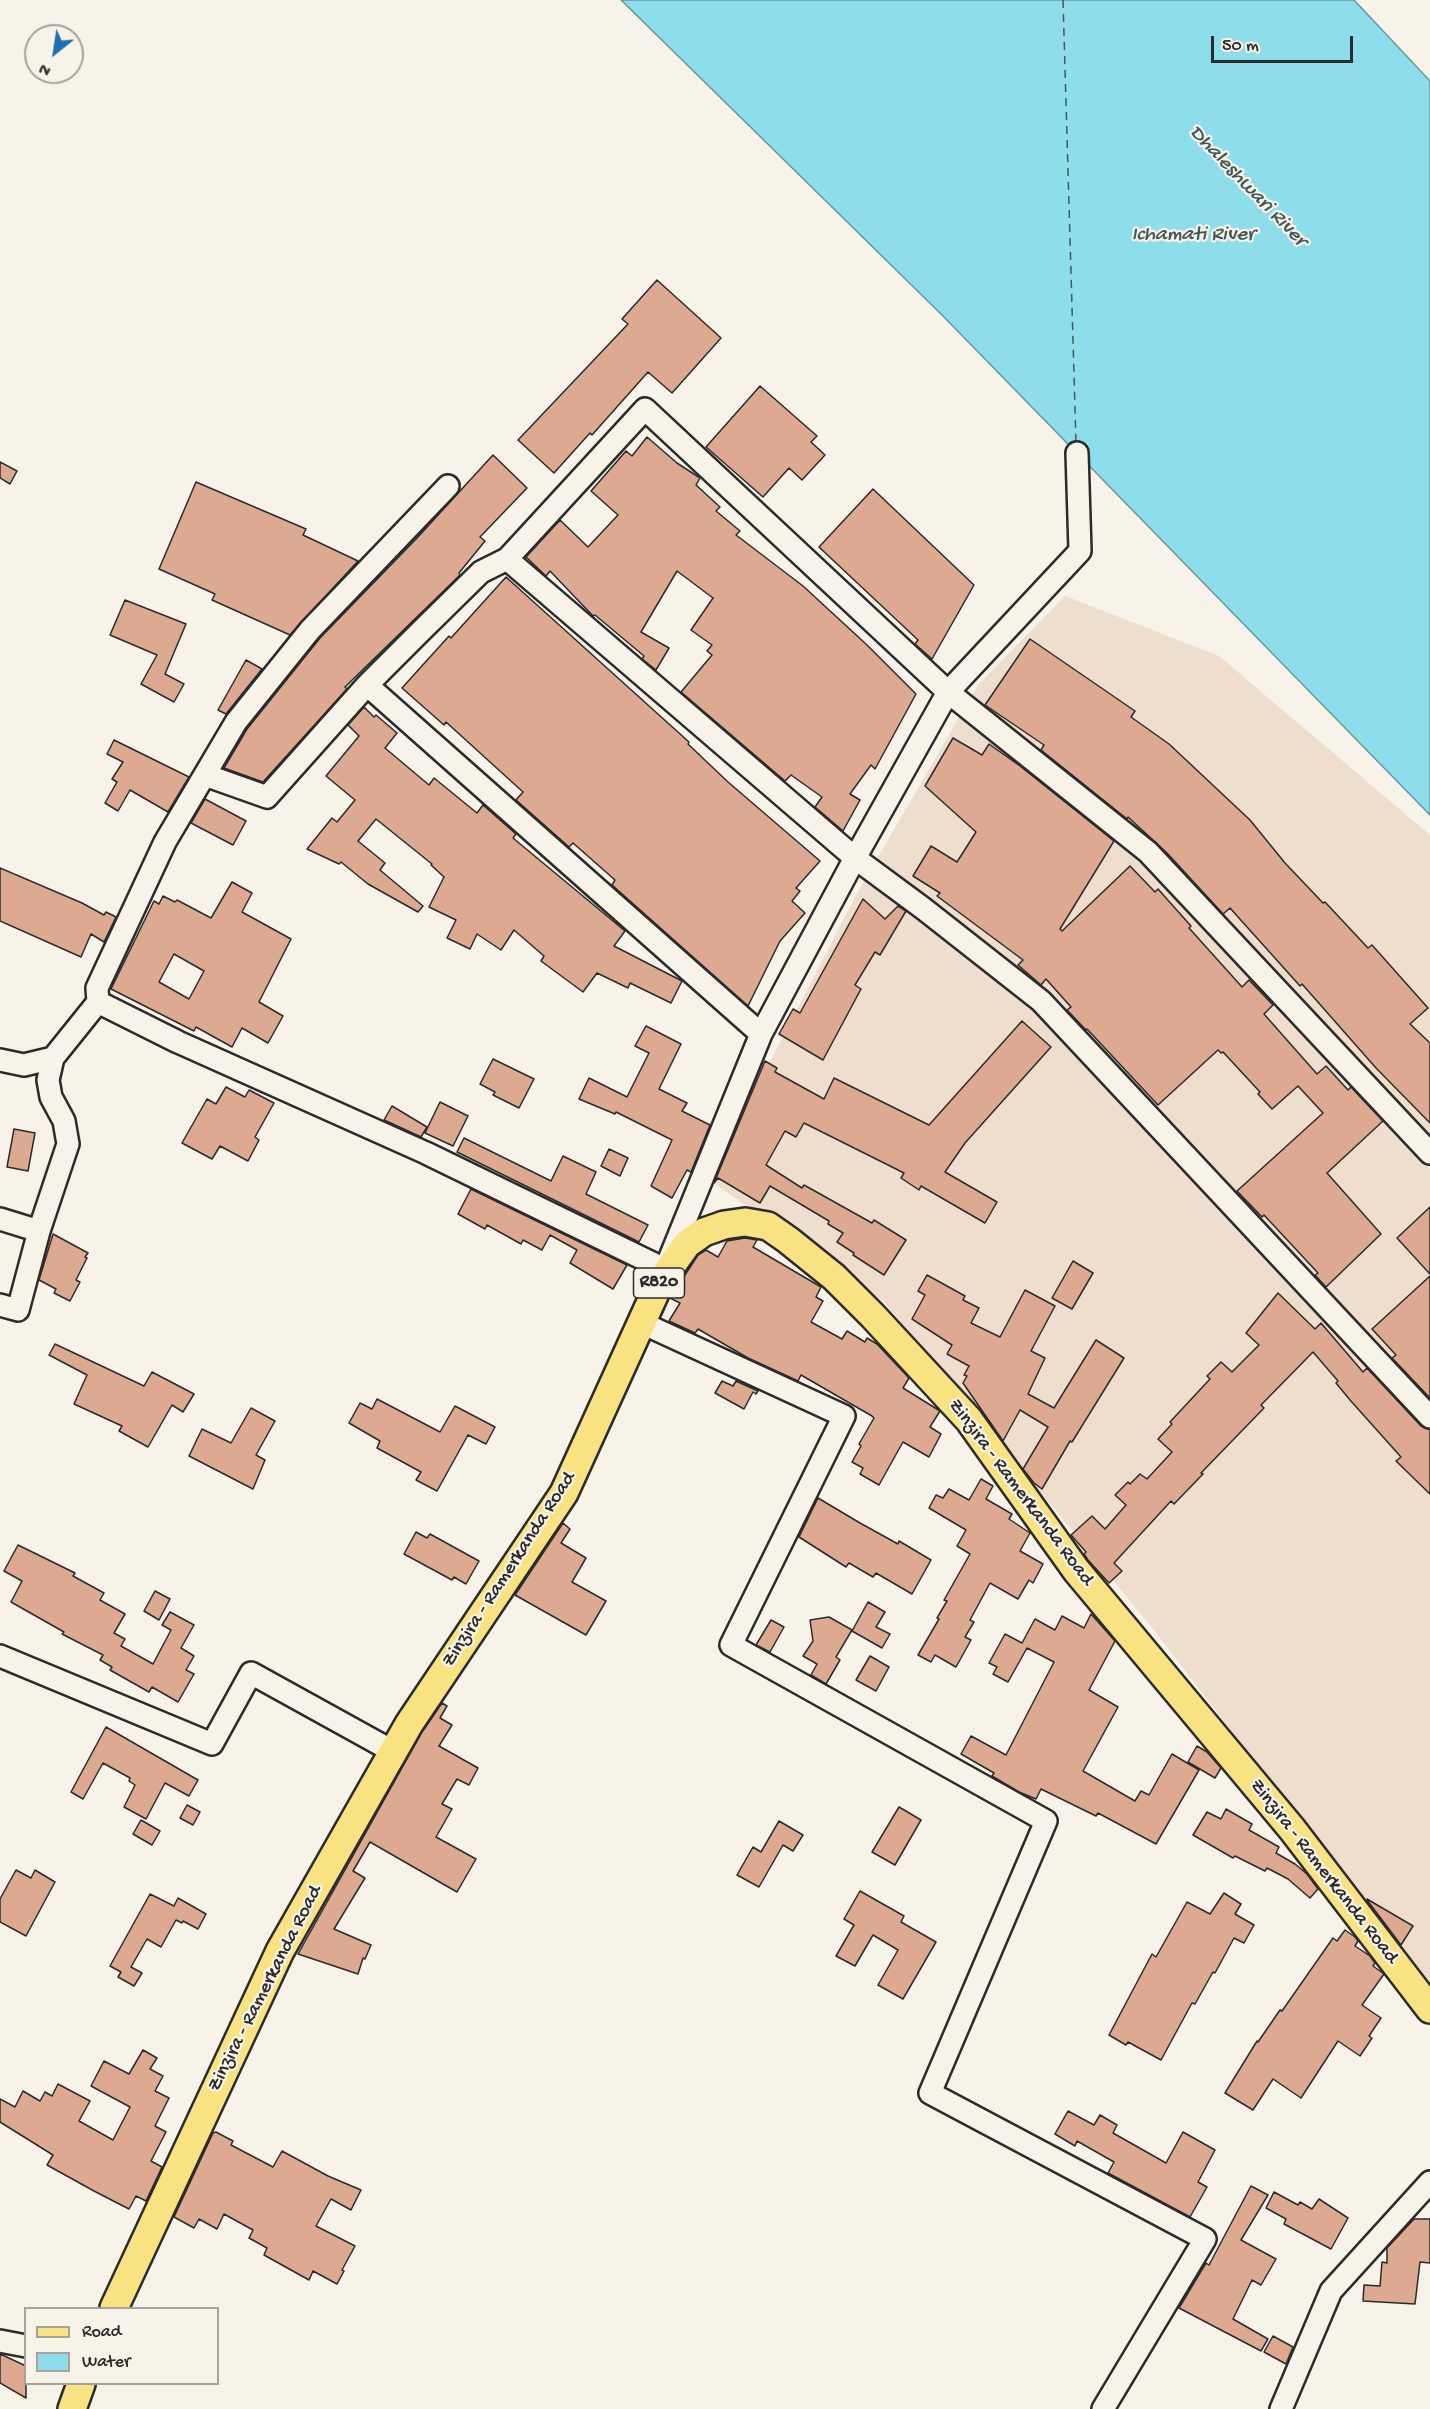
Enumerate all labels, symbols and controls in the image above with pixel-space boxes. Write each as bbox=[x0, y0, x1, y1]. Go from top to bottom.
north arrow bbox=[24, 24, 84, 84]
scale bar bbox=[1214, 24, 1356, 62]
text: 50 m bbox=[1222, 36, 1259, 57]
text: N bbox=[36, 57, 55, 79]
water label: Dhaleshwari River bbox=[1183, 121, 1311, 253]
water label: Ichamati River bbox=[1132, 223, 1254, 249]
road number: R820 bbox=[634, 1268, 684, 1298]
street label: Zinzira - Ramerkanda Road bbox=[942, 1395, 1098, 1591]
street label: Zinzira - Ramerkanda Road bbox=[438, 1468, 582, 1672]
street label: Zinzira - Ramerkanda Road bbox=[1243, 1775, 1403, 1969]
street label: Zinzira - Ramerkanda Road bbox=[204, 1882, 328, 2096]
legend bbox=[24, 2307, 219, 2385]
text: Road bbox=[82, 2322, 121, 2343]
text: Water bbox=[82, 2352, 130, 2373]

